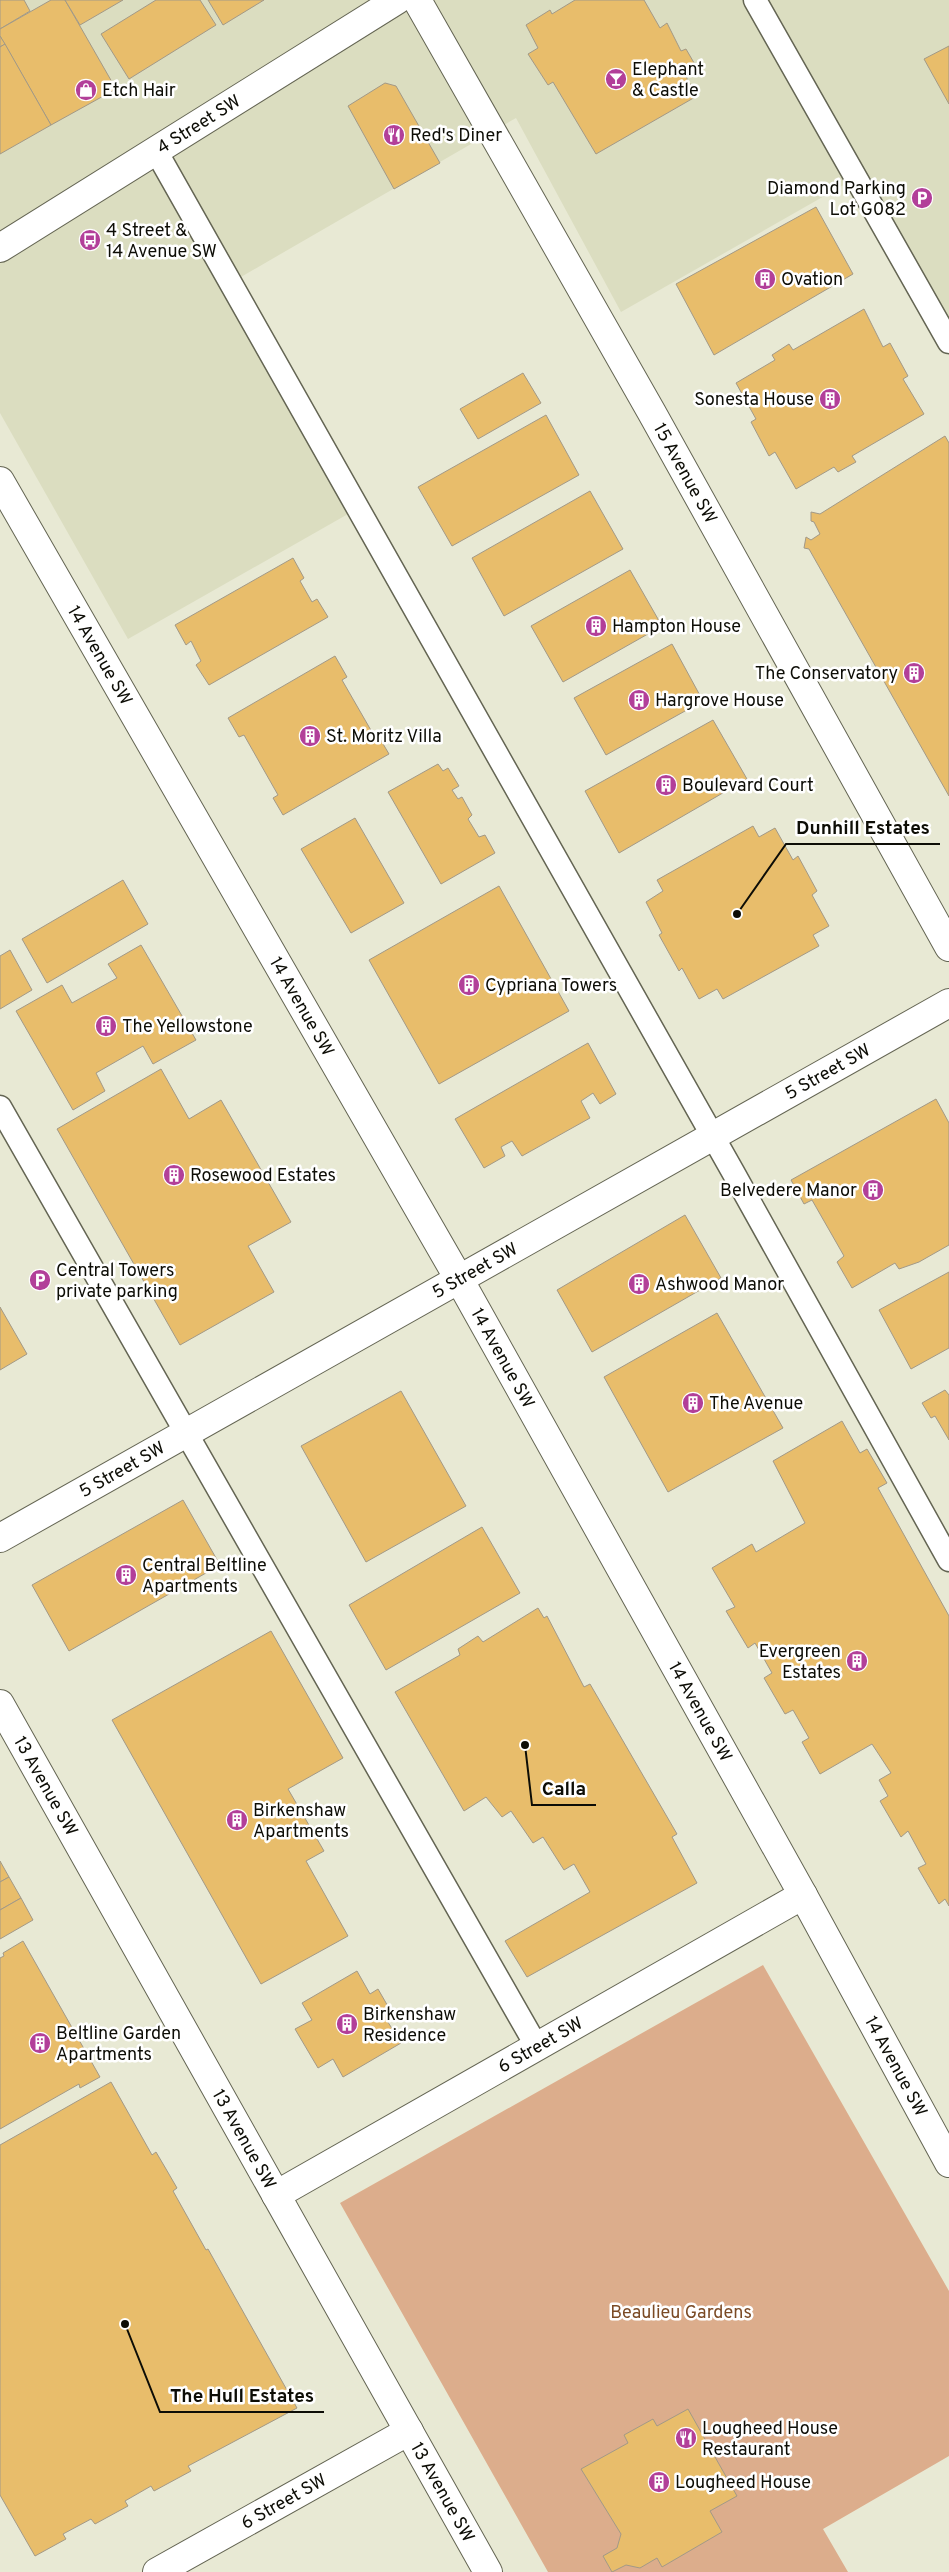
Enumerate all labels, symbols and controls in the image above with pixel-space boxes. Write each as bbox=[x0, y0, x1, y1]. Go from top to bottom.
place label: Elephant & Castle bbox=[632, 59, 704, 103]
bar icon: Elephant & Castle bbox=[604, 67, 628, 91]
shop icon: Etch Hair bbox=[74, 78, 98, 102]
place label: Etch Hair bbox=[102, 80, 176, 103]
street label: 4 Street SW bbox=[153, 90, 246, 160]
restaurant icon: Red's Diner bbox=[382, 123, 406, 147]
place label: Red's Diner bbox=[410, 125, 502, 148]
place label: Diamond Parking Lot G082 bbox=[767, 178, 906, 222]
parking icon: Diamond Parking Lot G082 bbox=[910, 186, 934, 210]
place label: 4 Street & 14 Avenue SW bbox=[106, 220, 217, 264]
bus stop icon: 4 Street & 14 Avenue SW bbox=[78, 228, 102, 252]
building icon: Ovation bbox=[753, 267, 777, 291]
place label: Ovation bbox=[781, 269, 843, 292]
building icon: Sonesta House bbox=[818, 387, 842, 411]
place label: Sonesta House bbox=[694, 389, 814, 412]
street label: 15 Avenue SW bbox=[647, 420, 721, 528]
street label: 14 Avenue SW bbox=[61, 602, 137, 710]
building icon: Hampton House bbox=[584, 614, 608, 638]
place label: Hampton House bbox=[612, 616, 741, 639]
building icon: The Conservatory bbox=[902, 661, 926, 685]
place label: The Conservatory bbox=[755, 663, 898, 686]
building icon: Hargrove House bbox=[627, 688, 651, 712]
place label: Hargrove House bbox=[655, 690, 784, 713]
building icon: St. Moritz Villa bbox=[298, 724, 322, 748]
place label: St. Moritz Villa bbox=[326, 726, 442, 749]
building icon: Boulevard Court bbox=[654, 773, 678, 797]
place label: Boulevard Court bbox=[682, 775, 814, 798]
callout: Dunhill Estates bbox=[786, 810, 940, 844]
text: Dunhill Estates bbox=[796, 817, 930, 841]
street label: 14 Avenue SW bbox=[263, 953, 339, 1061]
building icon: Cypriana Towers bbox=[457, 973, 481, 997]
place label: Cypriana Towers bbox=[485, 975, 617, 998]
building icon: The Yellowstone bbox=[94, 1014, 118, 1038]
place label: The Yellowstone bbox=[122, 1016, 253, 1039]
street label: 5 Street SW bbox=[781, 1039, 875, 1106]
building icon: Rosewood Estates bbox=[162, 1163, 186, 1187]
place label: Rosewood Estates bbox=[190, 1165, 336, 1188]
building icon: Belvedere Manor bbox=[861, 1178, 885, 1202]
place label: Belvedere Manor bbox=[720, 1180, 857, 1203]
street label: 5 Street SW bbox=[429, 1238, 522, 1305]
place label: Central Towers private parking bbox=[56, 1260, 178, 1304]
parking icon: Central Towers private parking bbox=[28, 1268, 52, 1292]
building icon: Ashwood Manor bbox=[627, 1272, 651, 1296]
place label: Ashwood Manor bbox=[655, 1274, 784, 1297]
street label: 14 Avenue SW bbox=[465, 1305, 539, 1413]
building icon: The Avenue bbox=[681, 1391, 705, 1415]
place label: The Avenue bbox=[709, 1393, 803, 1416]
street label: 5 Street SW bbox=[76, 1437, 170, 1504]
place label: Central Beltline Apartments bbox=[142, 1555, 267, 1599]
building icon: Central Beltline Apartments bbox=[114, 1563, 138, 1587]
place label: Evergreen Estates bbox=[759, 1641, 841, 1685]
building icon: Evergreen Estates bbox=[845, 1649, 869, 1673]
street label: 14 Avenue SW bbox=[662, 1658, 736, 1766]
street label: 13 Avenue SW bbox=[8, 1733, 82, 1841]
callout: Calla bbox=[532, 1771, 596, 1805]
text: Calla bbox=[542, 1778, 586, 1802]
place label: Birkenshaw Apartments bbox=[253, 1800, 349, 1844]
building icon: Birkenshaw Apartments bbox=[225, 1808, 249, 1832]
place label: Birkenshaw Residence bbox=[363, 2004, 456, 2048]
building icon: Birkenshaw Residence bbox=[335, 2012, 359, 2036]
street label: 6 Street SW bbox=[494, 2013, 588, 2079]
street label: 14 Avenue SW bbox=[858, 2013, 932, 2121]
place label: Beltline Garden Apartments bbox=[56, 2023, 181, 2067]
building icon: Beltline Garden Apartments bbox=[28, 2031, 52, 2055]
street label: 13 Avenue SW bbox=[206, 2086, 280, 2194]
park label: Beaulieu Gardens bbox=[610, 2302, 752, 2325]
callout: The Hull Estates bbox=[160, 2378, 324, 2412]
text: The Hull Estates bbox=[170, 2385, 314, 2409]
place label: Lougheed House Restaurant bbox=[702, 2418, 838, 2462]
restaurant icon: Lougheed House Restaurant bbox=[674, 2426, 698, 2450]
street label: 13 Avenue SW bbox=[404, 2439, 479, 2547]
street label: 6 Street SW bbox=[237, 2469, 331, 2536]
building icon: Lougheed House bbox=[647, 2470, 671, 2494]
place label: Lougheed House bbox=[675, 2472, 811, 2495]

